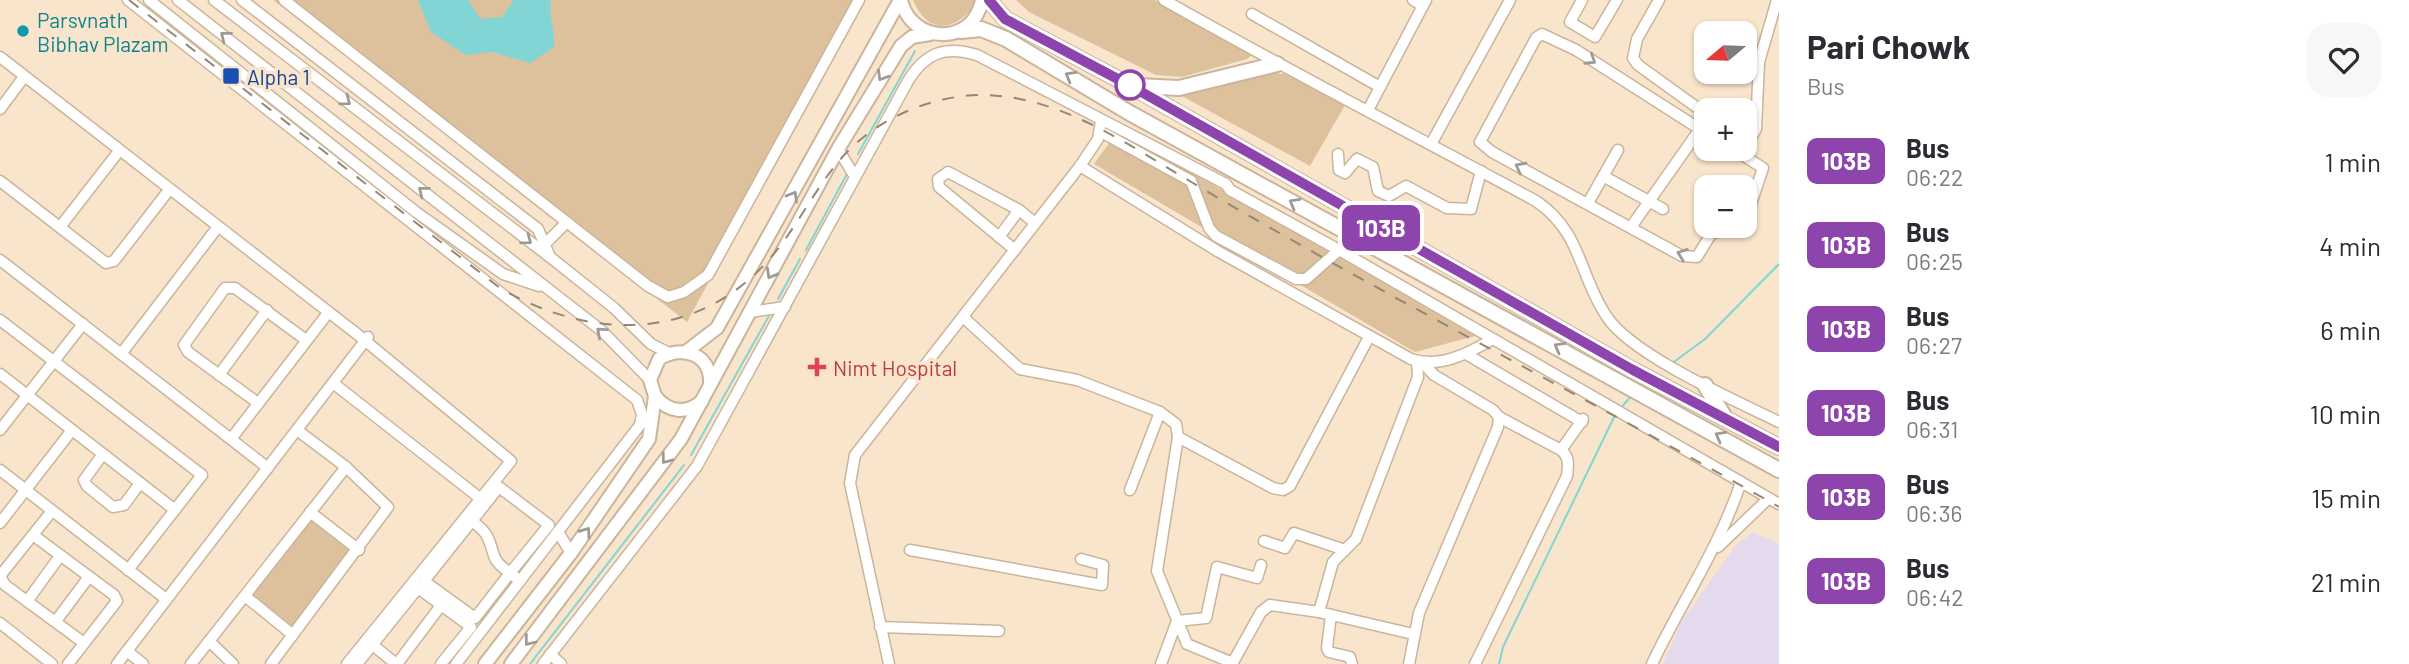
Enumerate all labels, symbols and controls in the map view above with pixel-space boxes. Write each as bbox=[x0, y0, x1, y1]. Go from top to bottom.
place label: Parsvnath Bibhav Plazam bbox=[37, 7, 169, 56]
north arrow bbox=[1694, 21, 1757, 84]
map controls bbox=[1694, 21, 1757, 238]
marker: Parsvnath Bibhav Plazam bbox=[15, 23, 31, 39]
button: heart bbox=[2307, 23, 2381, 97]
text: Pari Chowk bbox=[1807, 26, 1970, 66]
one-way arrow bbox=[220, 31, 232, 44]
one-way arrow bbox=[1583, 51, 1596, 64]
place label: Alpha 1 bbox=[247, 64, 310, 89]
marker: Alpha 1 bbox=[221, 66, 241, 86]
one-way arrow bbox=[878, 68, 891, 81]
unlabelled marker bbox=[1115, 70, 1145, 100]
one-way arrow bbox=[1065, 71, 1078, 84]
text: Bus bbox=[1807, 72, 1845, 100]
one-way arrow bbox=[339, 93, 351, 106]
button: + bbox=[1694, 98, 1757, 161]
text: Bus bbox=[1906, 132, 1949, 163]
text: 103B bbox=[1821, 146, 1871, 175]
text: 1 min bbox=[2325, 146, 2381, 177]
one-way arrow bbox=[1514, 161, 1527, 175]
text: 06:22 bbox=[1906, 163, 1963, 191]
button: − bbox=[1694, 175, 1757, 238]
one-way arrow bbox=[418, 187, 430, 200]
one-way arrow bbox=[785, 190, 798, 203]
one-way arrow bbox=[1289, 197, 1302, 211]
line badge: 103B bbox=[1332, 205, 1430, 251]
text: 103B bbox=[1356, 213, 1406, 242]
text: Bus bbox=[1906, 216, 1949, 247]
text: 103B bbox=[1821, 230, 1871, 259]
text: 4 min bbox=[2319, 230, 2381, 261]
one-way arrow bbox=[519, 231, 532, 244]
text: 06:25 bbox=[1906, 247, 1963, 275]
one-way arrow bbox=[1677, 248, 1689, 262]
one-way arrow bbox=[766, 267, 779, 279]
text: Bus bbox=[1906, 300, 1949, 331]
text: 103B bbox=[1821, 314, 1871, 343]
text: 6 min bbox=[2320, 314, 2381, 345]
one-way arrow bbox=[597, 328, 610, 340]
text: 06:27 bbox=[1906, 331, 1962, 359]
one-way arrow bbox=[1553, 341, 1566, 355]
place label: Nimt Hospital bbox=[833, 355, 957, 380]
marker: Nimt Hospital bbox=[807, 357, 827, 377]
text: Bus bbox=[1906, 384, 1949, 415]
text: 103B bbox=[1821, 398, 1871, 427]
text: 10 min bbox=[2310, 398, 2381, 429]
text: 06:31 bbox=[1906, 415, 1958, 443]
one-way arrow bbox=[1714, 431, 1727, 444]
one-way arrow bbox=[662, 451, 675, 464]
text: Bus bbox=[1906, 468, 1949, 499]
text: 103B bbox=[1821, 482, 1871, 511]
text: 15 min bbox=[2311, 482, 2381, 513]
text: 06:36 bbox=[1906, 499, 1962, 527]
one-way arrow bbox=[578, 527, 590, 540]
text: Bus bbox=[1906, 552, 1949, 583]
text: 103B bbox=[1821, 566, 1871, 595]
text: 21 min bbox=[2311, 566, 2381, 597]
text: 06:42 bbox=[1906, 583, 1964, 611]
one-way arrow bbox=[525, 633, 538, 645]

